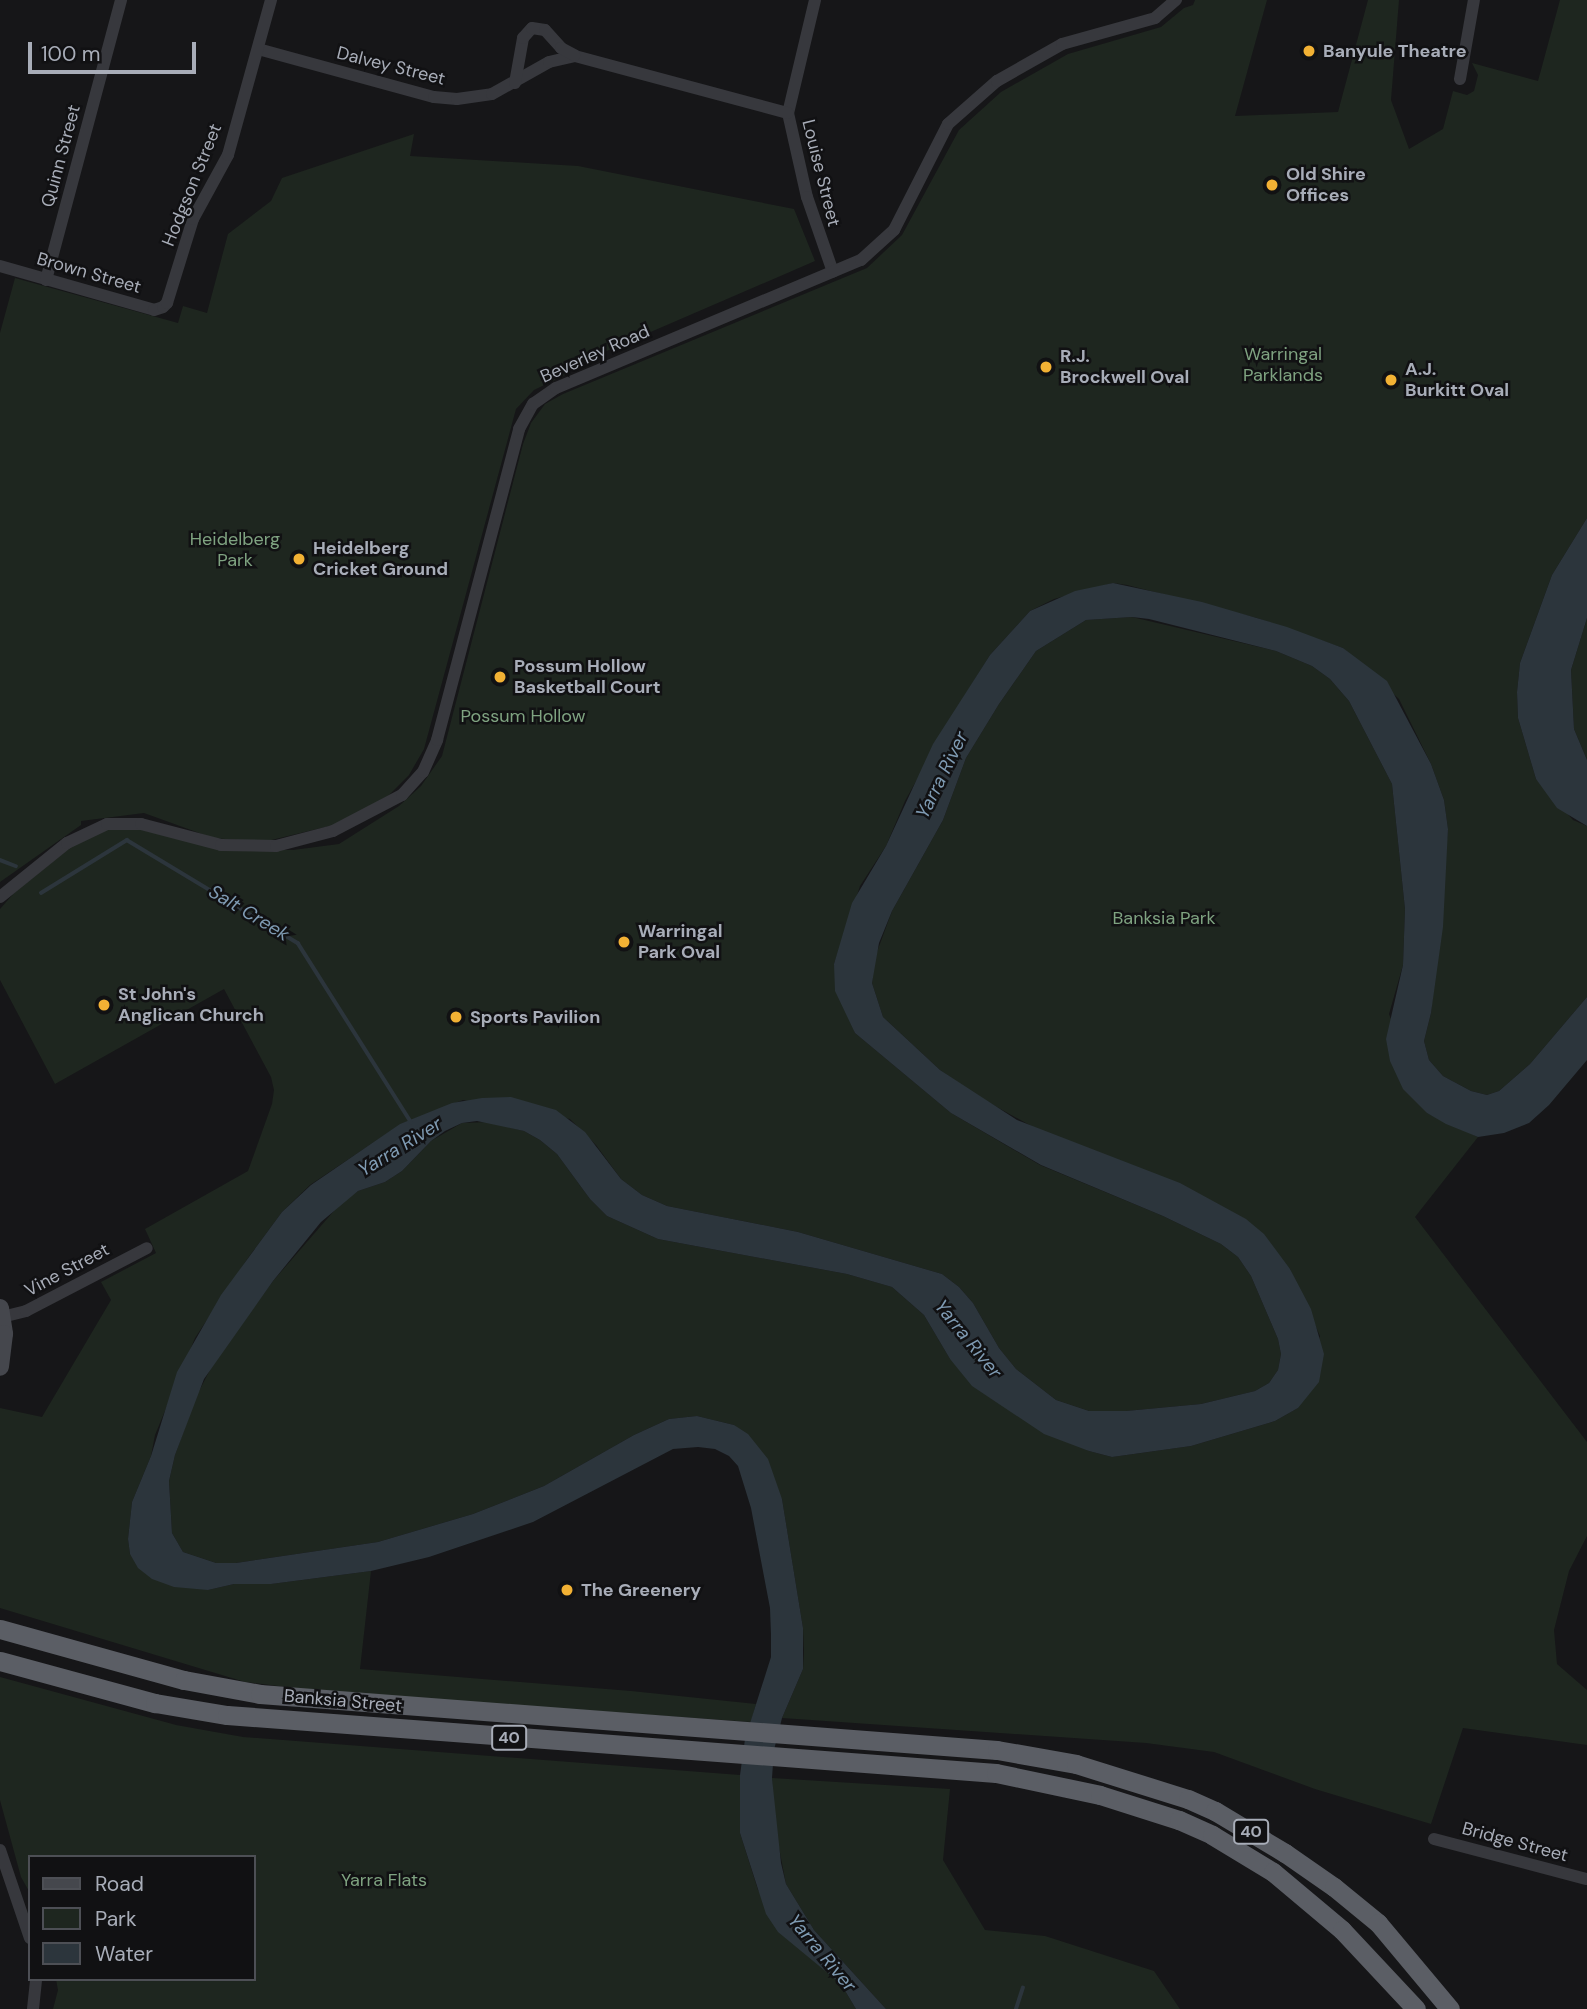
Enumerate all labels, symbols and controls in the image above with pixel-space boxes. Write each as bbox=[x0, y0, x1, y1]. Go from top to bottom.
scale bar bbox=[32, 28, 200, 72]
text: 100 m bbox=[41, 40, 101, 68]
place label: Banyule Theatre bbox=[1323, 40, 1467, 62]
street label: Dalvey Street bbox=[335, 42, 447, 90]
marker: Banyule Theatre bbox=[1301, 43, 1317, 59]
street label: Quinn Street bbox=[37, 102, 85, 210]
street label: Louise Street bbox=[797, 117, 845, 229]
street label: Hodgson Street bbox=[158, 121, 226, 249]
place label: Old Shire Offices bbox=[1286, 164, 1366, 206]
marker: Old Shire Offices bbox=[1264, 177, 1280, 193]
street label: Brown Street bbox=[34, 248, 144, 298]
street label: Beverley Road bbox=[537, 320, 653, 388]
park label: Warringal Parklands bbox=[1243, 344, 1323, 386]
place label: R.J. Brockwell Oval bbox=[1060, 346, 1189, 388]
marker: R.J. Brockwell Oval bbox=[1038, 359, 1054, 375]
place label: A.J. Burkitt Oval bbox=[1405, 359, 1509, 402]
marker: A.J. Burkitt Oval bbox=[1383, 372, 1399, 388]
park label: Heidelberg Park bbox=[190, 529, 280, 572]
place label: Heidelberg Cricket Ground bbox=[313, 538, 448, 580]
marker: Heidelberg Cricket Ground bbox=[291, 551, 307, 567]
place label: Possum Hollow Basketball Court bbox=[514, 656, 660, 698]
marker: Possum Hollow Basketball Court bbox=[492, 669, 508, 685]
park label: Possum Hollow bbox=[461, 705, 585, 727]
water label: Yarra River bbox=[911, 728, 973, 822]
water label: Salt Creek bbox=[204, 880, 294, 946]
park label: Banksia Park bbox=[1112, 907, 1216, 929]
place label: Warringal Park Oval bbox=[638, 921, 723, 964]
marker: Warringal Park Oval bbox=[616, 934, 632, 950]
place label: St John's Anglican Church bbox=[118, 984, 264, 1026]
marker: St John's Anglican Church bbox=[96, 997, 112, 1013]
place label: Sports Pavilion bbox=[470, 1006, 600, 1028]
marker: Sports Pavilion bbox=[448, 1009, 464, 1025]
water label: Yarra River bbox=[354, 1112, 446, 1182]
street label: Vine Street bbox=[21, 1239, 113, 1301]
water label: Yarra River bbox=[930, 1295, 1006, 1383]
place label: The Greenery bbox=[581, 1579, 701, 1601]
marker: The Greenery bbox=[559, 1582, 575, 1598]
street label: Banksia Street bbox=[283, 1685, 403, 1717]
road number: 40 bbox=[490, 1726, 528, 1750]
street label: Bridge Street bbox=[1460, 1817, 1570, 1867]
road number: 40 bbox=[1232, 1820, 1270, 1844]
legend bbox=[28, 1855, 256, 1981]
park label: Yarra Flats bbox=[341, 1869, 427, 1891]
text: Road bbox=[95, 1870, 144, 1898]
text: Park bbox=[95, 1905, 136, 1933]
water label: Yarra River bbox=[783, 1910, 861, 1996]
text: Water bbox=[95, 1940, 153, 1968]

